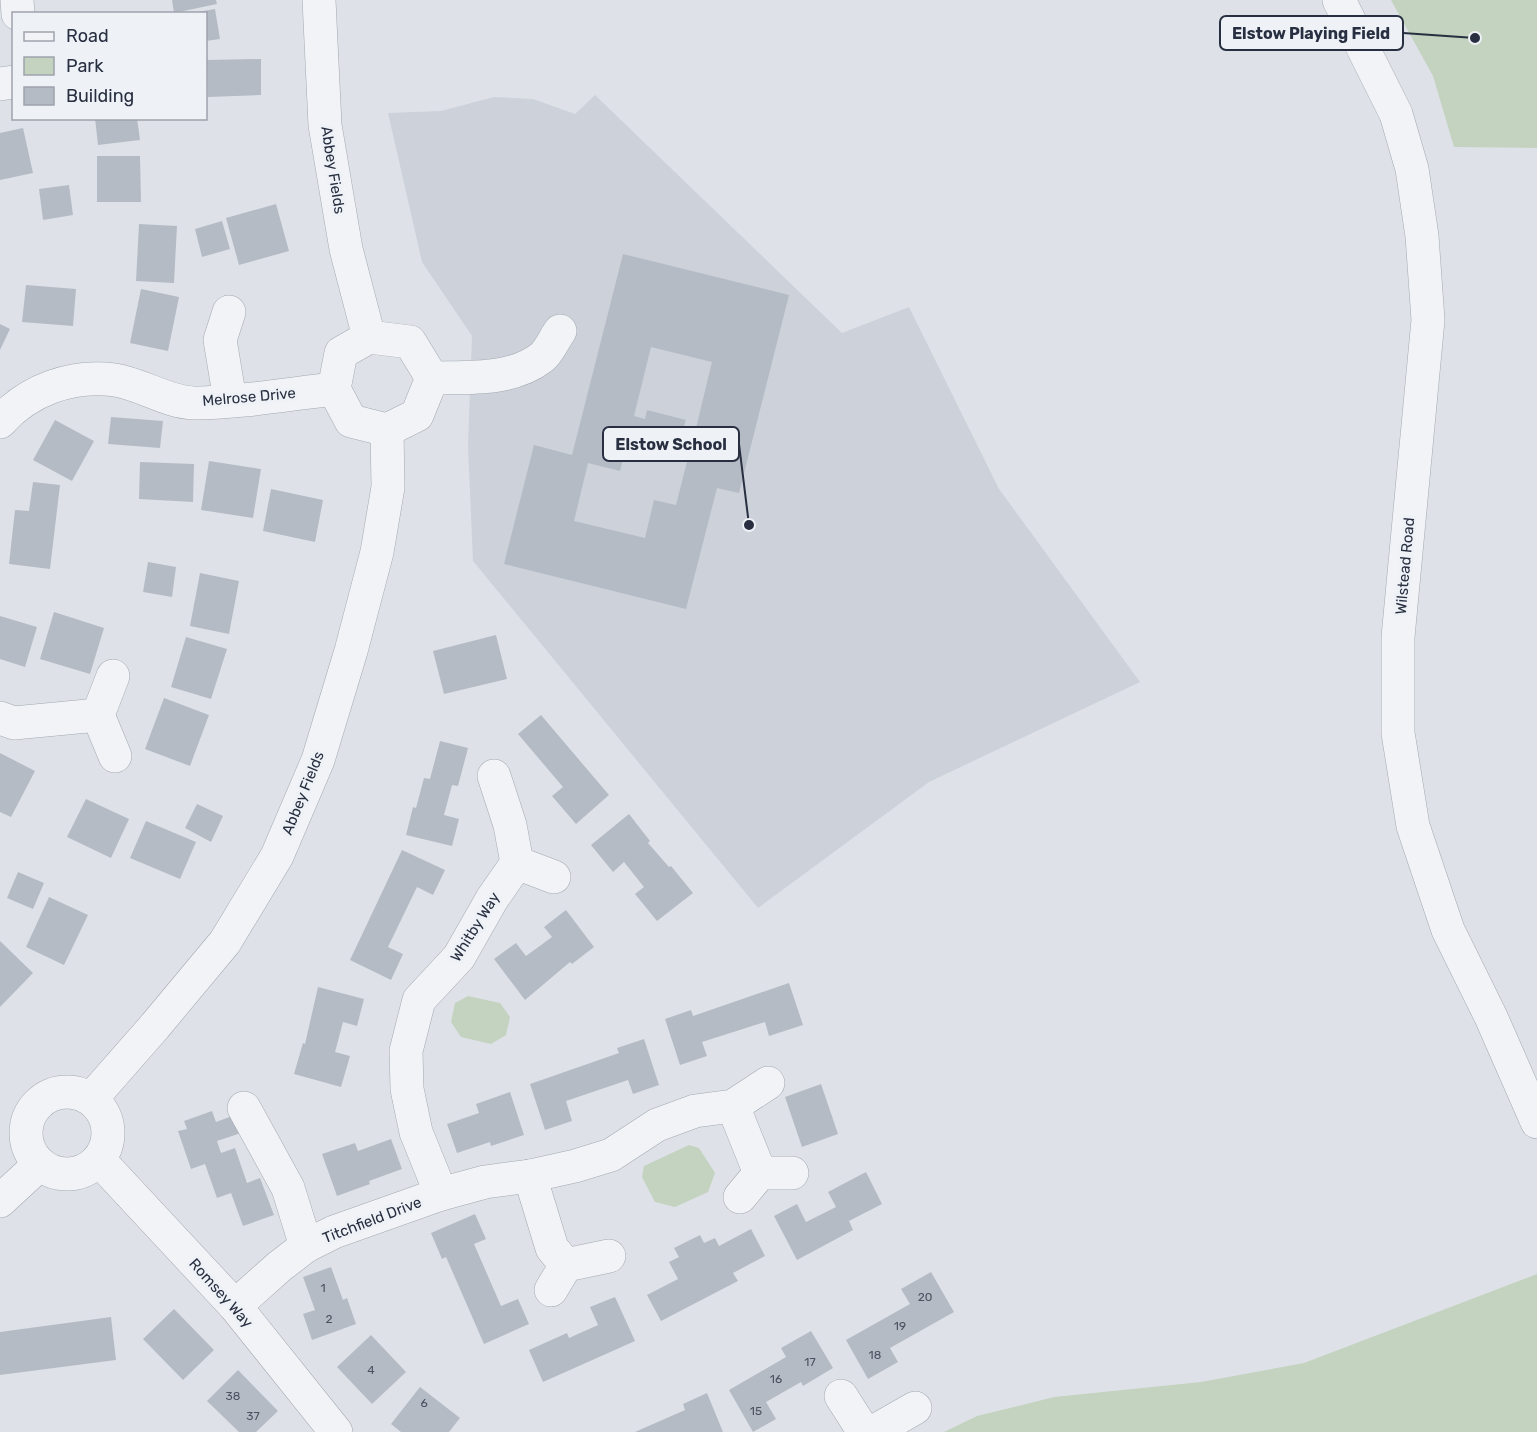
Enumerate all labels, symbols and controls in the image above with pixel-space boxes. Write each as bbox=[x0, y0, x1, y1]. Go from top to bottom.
legend bbox=[12, 12, 207, 120]
callout: Elstow Playing Field bbox=[1220, 16, 1403, 50]
text: Elstow Playing Field bbox=[1232, 24, 1390, 43]
text: Road bbox=[66, 25, 109, 47]
text: Park bbox=[66, 55, 104, 77]
text: Building bbox=[66, 85, 134, 107]
street label: Abbey Fields bbox=[317, 125, 349, 215]
street label: Melrose Drive bbox=[201, 384, 297, 410]
callout: Elstow School bbox=[603, 427, 739, 461]
text: Elstow School bbox=[615, 435, 727, 454]
street label: Wilstead Road bbox=[1392, 517, 1418, 615]
street label: Abbey Fields bbox=[278, 748, 328, 837]
street label: Whitby Way bbox=[447, 889, 503, 965]
street label: Titchfield Drive bbox=[320, 1193, 424, 1247]
street label: Romsey Way bbox=[185, 1255, 257, 1331]
house number: 1 bbox=[320, 1281, 326, 1295]
house number: 20 bbox=[918, 1290, 932, 1304]
house number: 2 bbox=[325, 1312, 333, 1326]
house number: 19 bbox=[894, 1319, 906, 1333]
house number: 18 bbox=[869, 1348, 881, 1362]
house number: 17 bbox=[804, 1355, 816, 1369]
house number: 4 bbox=[367, 1363, 375, 1377]
house number: 16 bbox=[770, 1372, 782, 1386]
house number: 38 bbox=[226, 1389, 240, 1403]
house number: 6 bbox=[420, 1396, 428, 1410]
house number: 15 bbox=[750, 1404, 762, 1418]
house number: 37 bbox=[246, 1409, 260, 1423]

